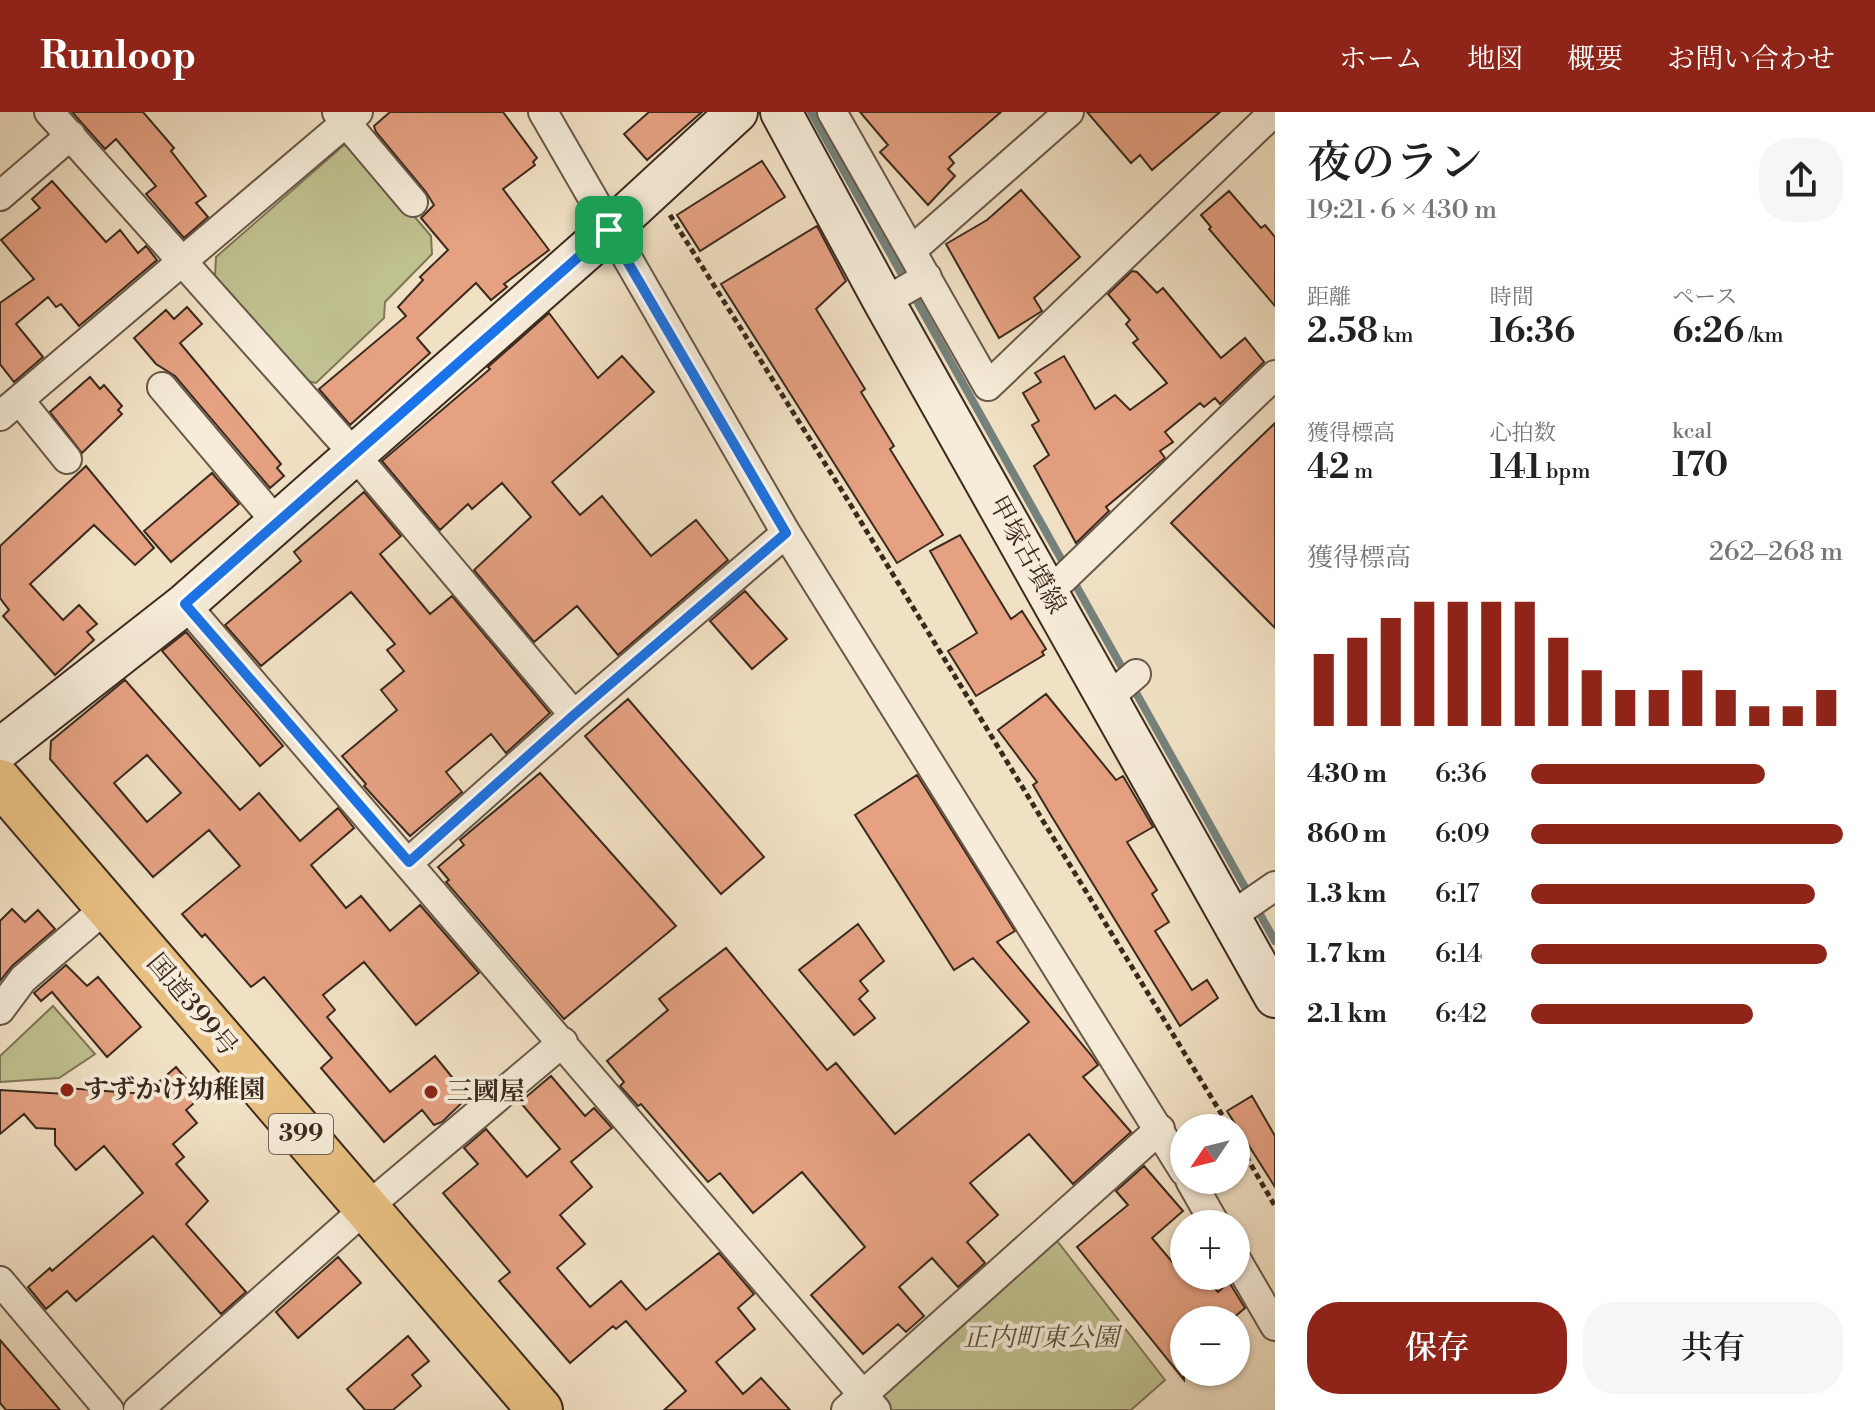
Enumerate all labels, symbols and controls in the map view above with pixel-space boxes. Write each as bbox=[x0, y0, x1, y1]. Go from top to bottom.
text: Runloop bbox=[40, 33, 196, 80]
text: ホーム bbox=[1339, 42, 1423, 77]
text: 地図 bbox=[1467, 42, 1523, 77]
text: 概要 bbox=[1567, 42, 1623, 77]
text: お問い合わせ bbox=[1667, 42, 1835, 77]
text: 夜のラン bbox=[1307, 136, 1483, 191]
button: share bbox=[1759, 138, 1843, 222]
text: 19:21 · 6 × 430 m bbox=[1307, 194, 1497, 226]
pin bbox=[575, 196, 643, 264]
icon: arrive bbox=[587, 208, 631, 252]
text: 距離 bbox=[1307, 284, 1351, 311]
text: 時間 bbox=[1490, 284, 1534, 311]
text: ペース bbox=[1672, 284, 1737, 311]
text: 2.58 bbox=[1307, 311, 1378, 353]
text: 16:36 bbox=[1490, 311, 1575, 353]
text: 6:26 bbox=[1672, 311, 1744, 353]
text: km bbox=[1378, 322, 1413, 349]
text: /km bbox=[1744, 322, 1784, 349]
text: kcal bbox=[1672, 418, 1712, 445]
text: 獲得標高 bbox=[1307, 420, 1395, 447]
text: 心拍数 bbox=[1490, 420, 1556, 447]
text: 170 bbox=[1672, 445, 1728, 487]
text: 42 bbox=[1307, 447, 1350, 489]
text: 141 bbox=[1490, 447, 1541, 489]
text: m bbox=[1350, 458, 1373, 485]
text: bpm bbox=[1541, 458, 1590, 485]
street label: 甲塚古墳線 bbox=[981, 490, 1073, 620]
text: 262–268 m bbox=[1709, 536, 1843, 568]
text: 獲得標高 bbox=[1307, 542, 1411, 574]
text: 430 m bbox=[1307, 758, 1387, 790]
text: 6:36 bbox=[1435, 758, 1487, 790]
text: 860 m bbox=[1307, 818, 1387, 850]
text: 6:09 bbox=[1435, 818, 1490, 850]
text: 1.3 km bbox=[1307, 878, 1386, 910]
text: 6:17 bbox=[1435, 878, 1480, 910]
text: 1.7 km bbox=[1307, 938, 1386, 970]
text: 6:14 bbox=[1435, 938, 1482, 970]
street label: 国道399号 bbox=[140, 947, 244, 1063]
text: 2.1 km bbox=[1307, 998, 1387, 1030]
text: 6:42 bbox=[1435, 998, 1487, 1030]
place label: すずかけ幼稚園 bbox=[83, 1074, 265, 1106]
place label: 三國屋 bbox=[447, 1076, 525, 1108]
marker: すずかけ幼稚園 bbox=[58, 1081, 76, 1099]
marker: 三國屋 bbox=[422, 1083, 440, 1101]
road number: 399 bbox=[269, 1114, 333, 1154]
north arrow bbox=[1170, 1114, 1250, 1194]
map controls bbox=[1170, 1114, 1250, 1386]
button: + bbox=[1170, 1210, 1250, 1290]
button: 保存 bbox=[1307, 1302, 1567, 1394]
button: 共有 bbox=[1583, 1302, 1843, 1394]
button: − bbox=[1170, 1306, 1250, 1386]
park label: 正内町東公園 bbox=[963, 1322, 1123, 1354]

